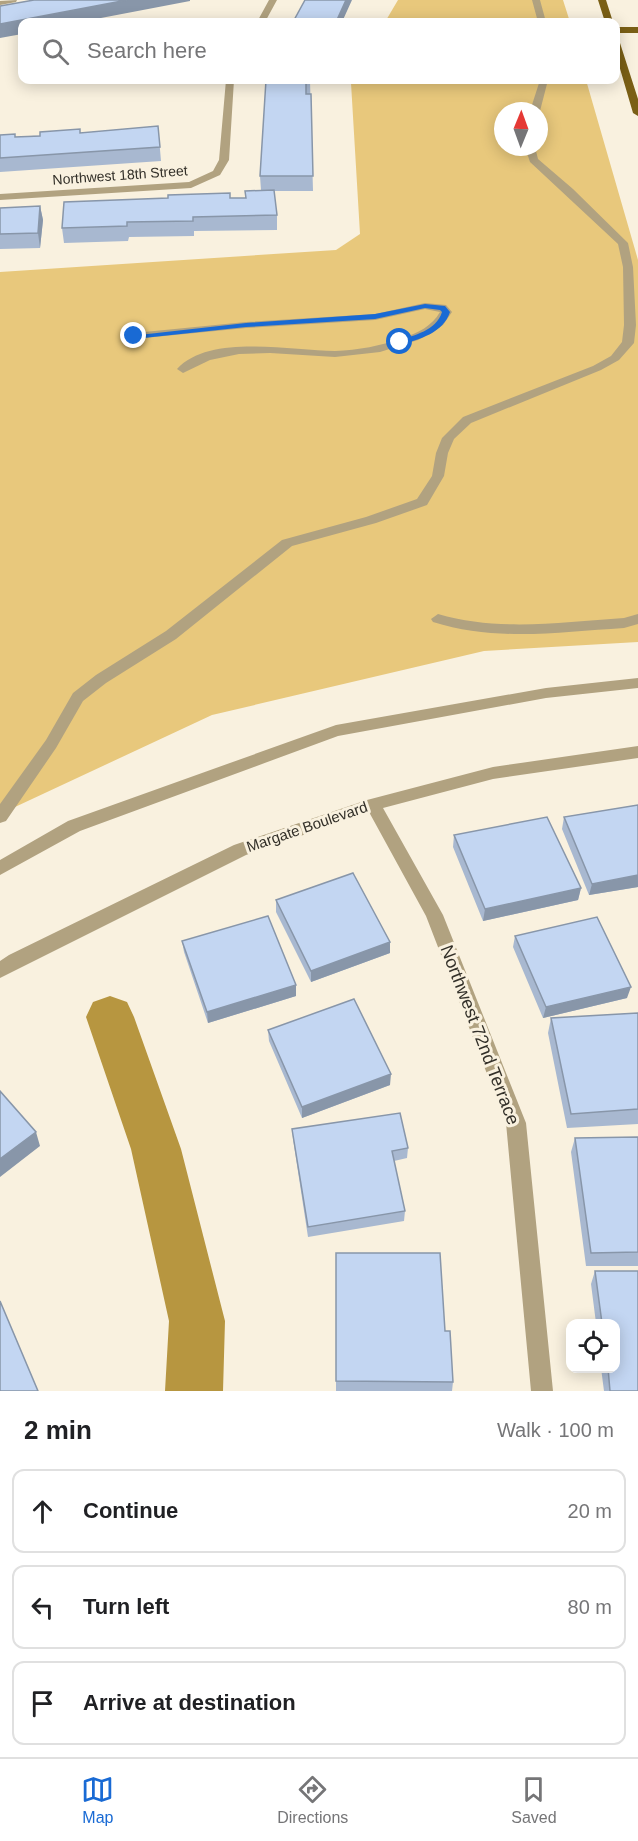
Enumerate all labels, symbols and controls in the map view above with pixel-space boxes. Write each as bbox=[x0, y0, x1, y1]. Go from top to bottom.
search box bbox=[18, 18, 620, 84]
icon: search bbox=[39, 35, 72, 68]
text: Search here bbox=[87, 38, 207, 63]
north arrow bbox=[494, 102, 548, 156]
street label: Northwest 18th Street bbox=[52, 162, 188, 188]
route end bbox=[120, 322, 146, 348]
route start bbox=[386, 328, 412, 354]
street label: Margate Boulevard bbox=[244, 798, 370, 855]
street label: Northwest 72nd Terrace bbox=[436, 942, 524, 1128]
map controls bbox=[566, 1319, 620, 1373]
button: locate bbox=[566, 1319, 620, 1373]
text: 2 min bbox=[24, 1415, 92, 1445]
text: Walk · 100 m bbox=[497, 1419, 614, 1441]
icon: ahead bbox=[26, 1495, 59, 1528]
text: Continue bbox=[83, 1498, 178, 1523]
text: 20 m bbox=[568, 1500, 612, 1522]
icon: left bbox=[26, 1591, 59, 1624]
text: Turn left bbox=[83, 1594, 169, 1619]
text: 80 m bbox=[568, 1596, 612, 1618]
icon: arrive bbox=[26, 1687, 59, 1720]
text: Arrive at destination bbox=[83, 1690, 296, 1715]
tab: Map bbox=[81, 1773, 114, 1827]
tab: Directions bbox=[277, 1773, 348, 1827]
tab: Saved bbox=[511, 1773, 557, 1827]

